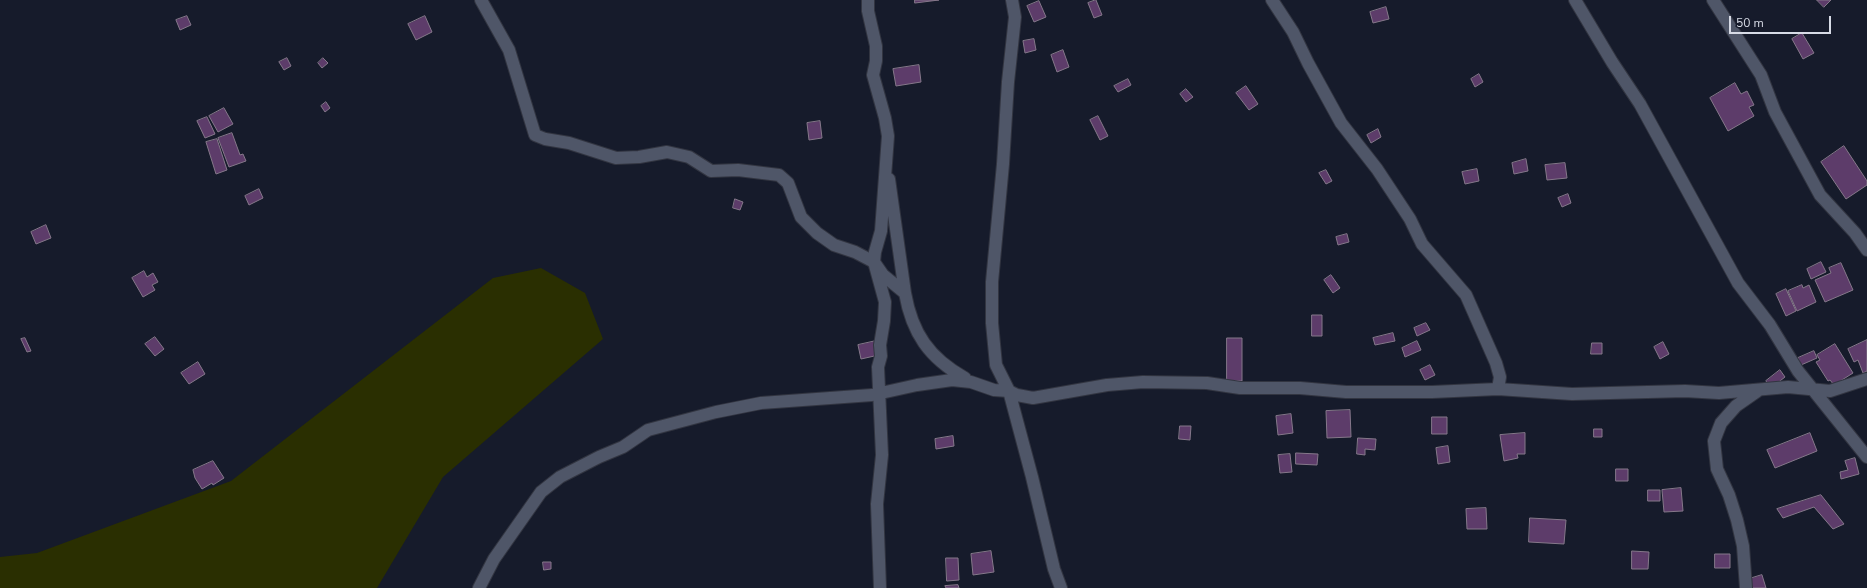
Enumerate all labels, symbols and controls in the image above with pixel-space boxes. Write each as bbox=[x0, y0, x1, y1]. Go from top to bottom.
scale bar bbox=[1731, 8, 1833, 34]
text: 50 m bbox=[1736, 15, 1764, 31]

